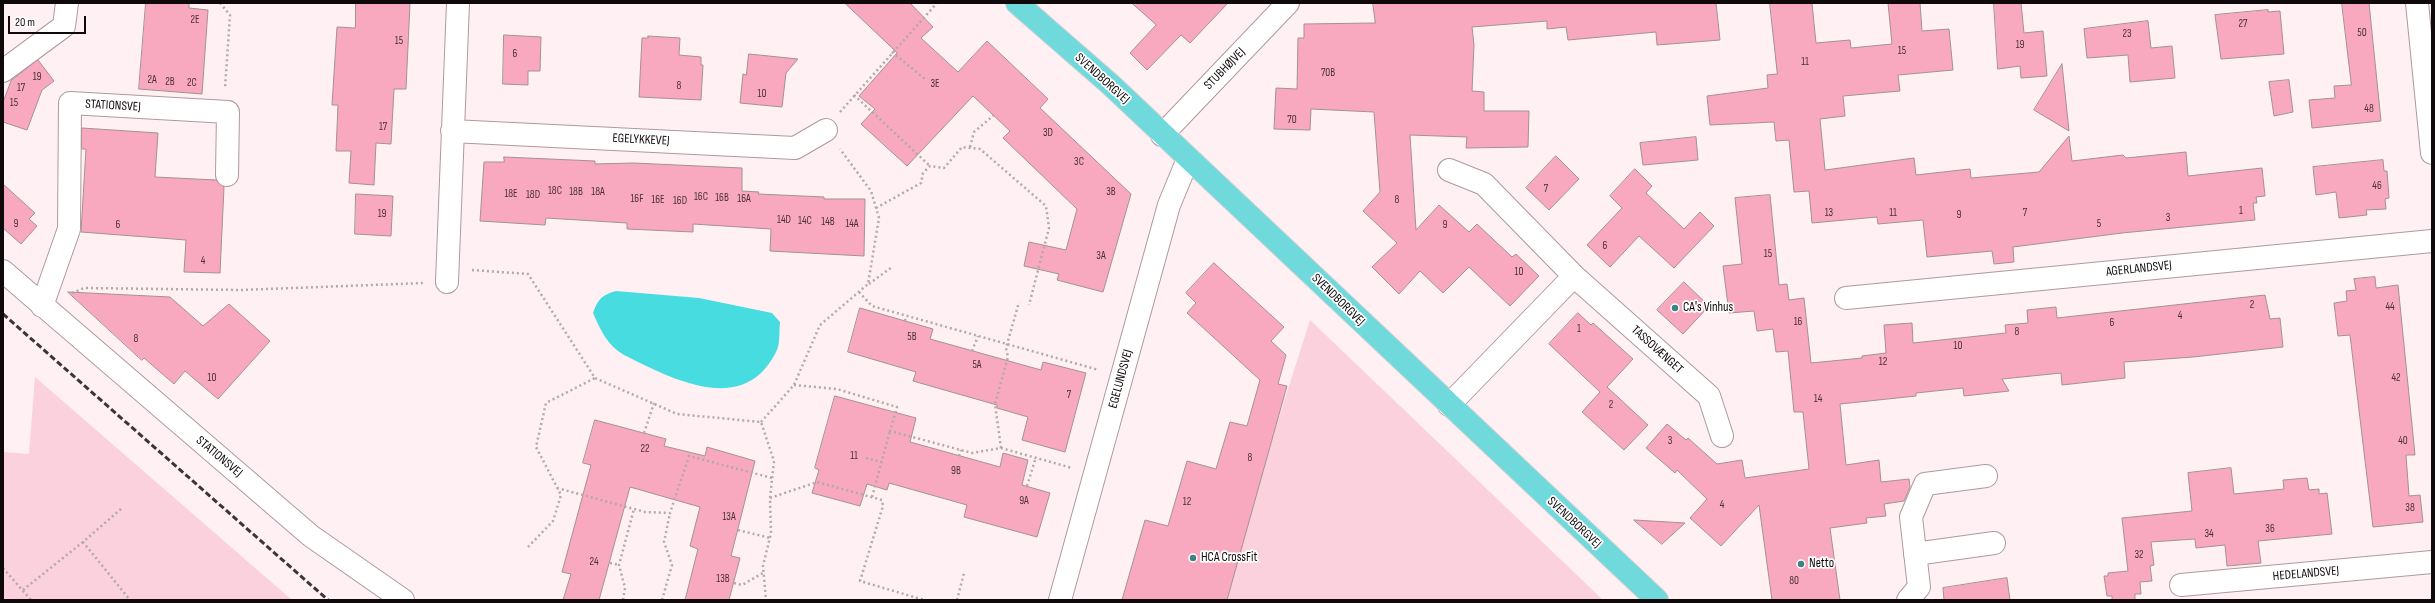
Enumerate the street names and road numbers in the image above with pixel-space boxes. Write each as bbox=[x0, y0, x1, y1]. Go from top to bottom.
street label: STUBHØJVEJ bbox=[1201, 45, 1249, 93]
street label: SVENDBORGVEJ bbox=[1071, 50, 1133, 108]
street label: STATIONSVEJ bbox=[85, 97, 141, 115]
street label: EGELYKKEVEJ bbox=[612, 131, 670, 149]
street label: AGERLANDSVEJ bbox=[2105, 258, 2173, 280]
street label: SVENDBORGVEJ bbox=[1308, 271, 1368, 329]
street label: TASSOVÆNGET bbox=[1628, 323, 1686, 377]
street label: EGELUNDSVEJ bbox=[1106, 348, 1136, 410]
street label: STATIONSVEJ bbox=[193, 433, 245, 481]
street label: SVENDBORGVEJ bbox=[1544, 494, 1604, 552]
street label: HEDELANDSVEJ bbox=[2272, 563, 2340, 585]

